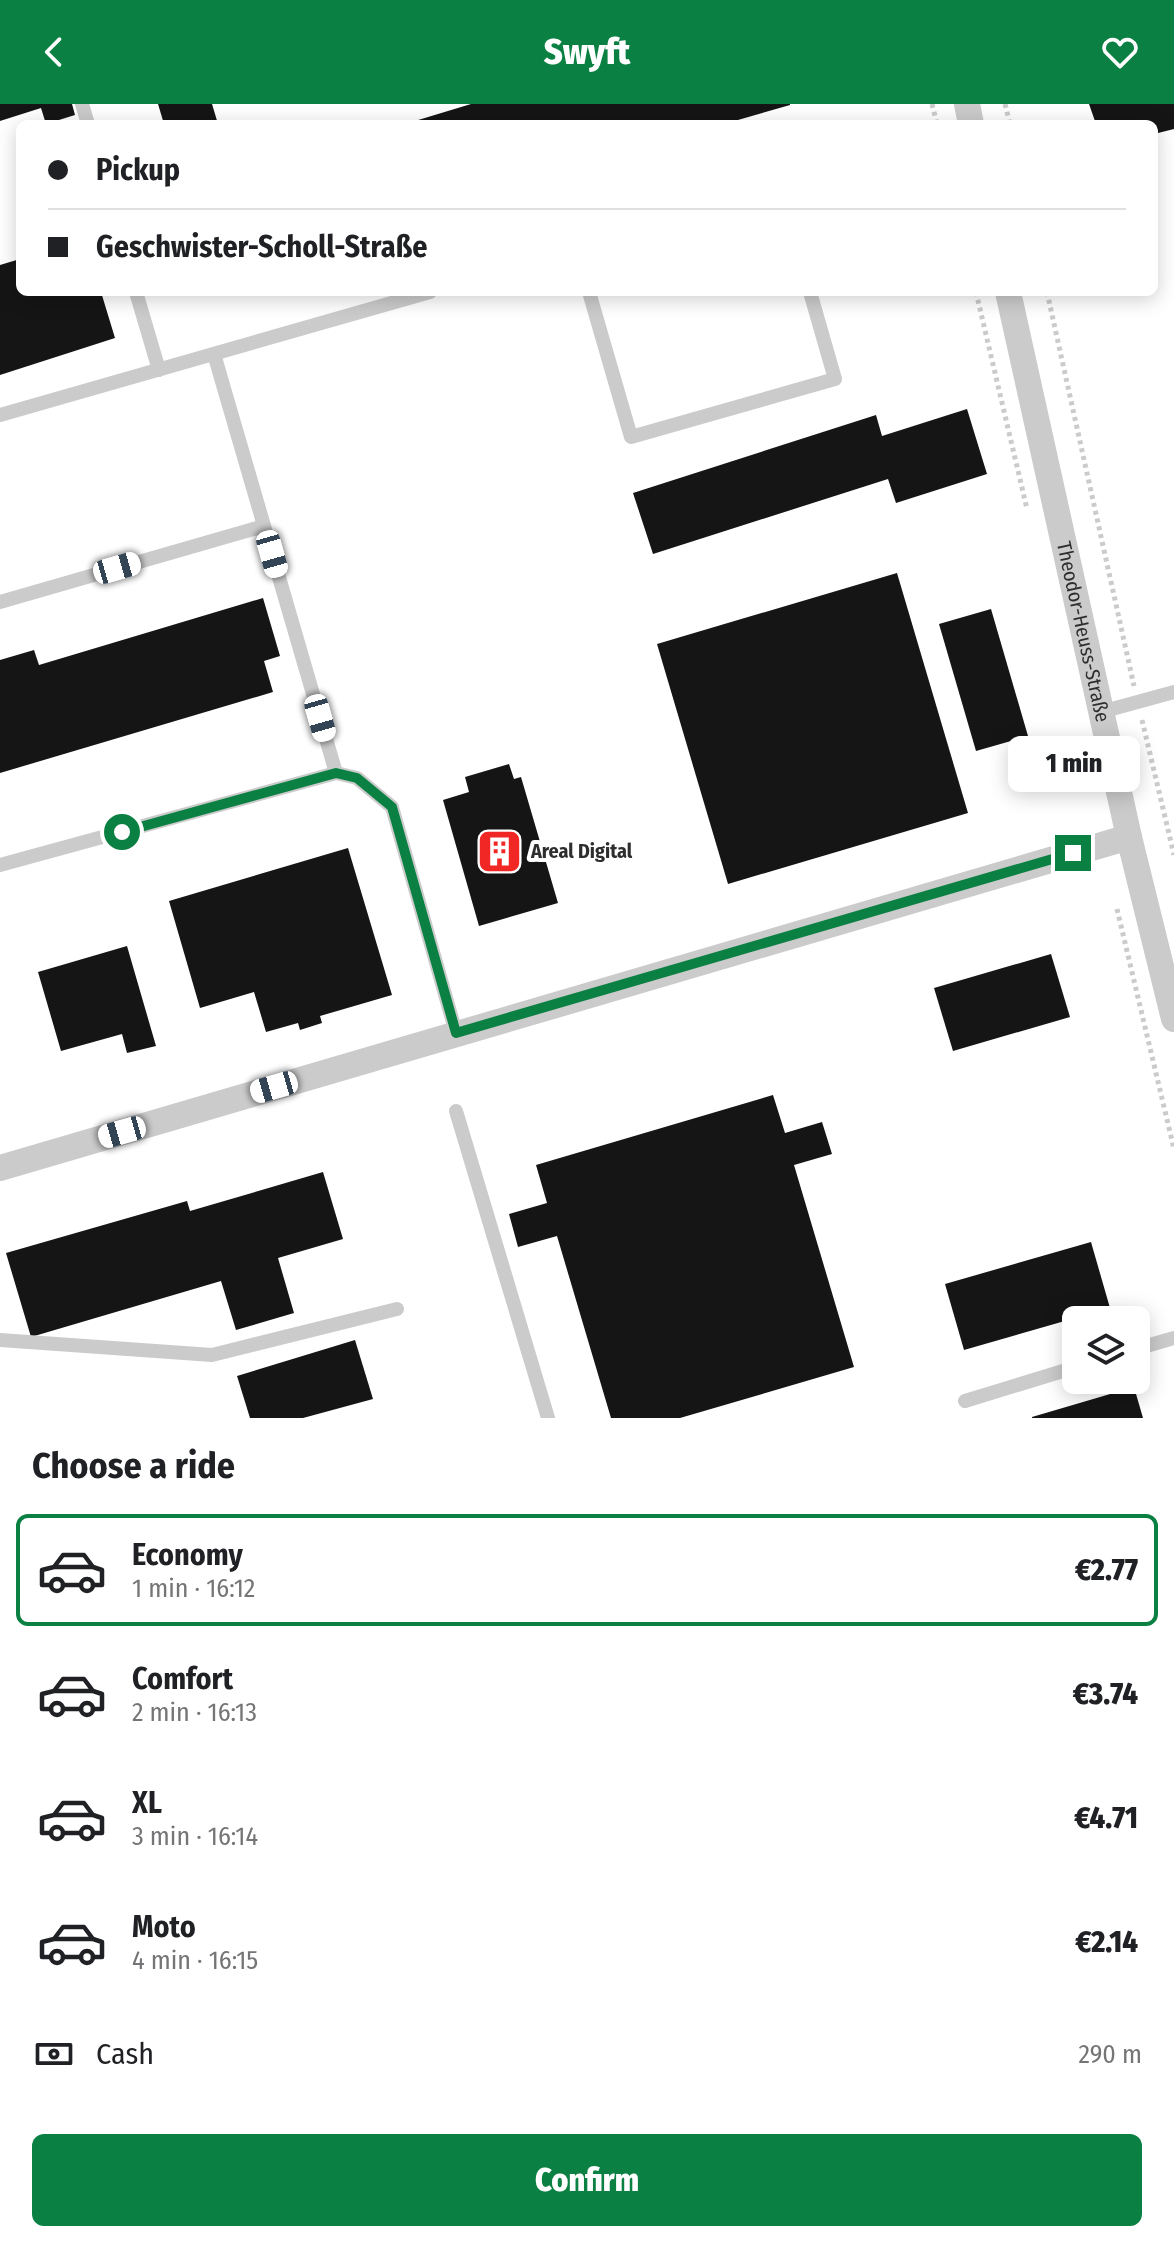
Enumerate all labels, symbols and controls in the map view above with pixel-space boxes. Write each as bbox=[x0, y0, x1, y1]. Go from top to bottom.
icon: back bbox=[32, 30, 76, 74]
text: Swyft bbox=[544, 30, 630, 74]
icon: heart bbox=[1098, 30, 1142, 74]
text: Pickup bbox=[96, 152, 180, 188]
text: Geschwister-Scholl-Straße bbox=[96, 229, 427, 265]
car bbox=[254, 528, 290, 580]
street label: Theodor-Heuss-Straße bbox=[1052, 539, 1115, 724]
car bbox=[91, 550, 143, 586]
car bbox=[302, 692, 338, 744]
callout: 1 min bbox=[1007, 737, 1139, 793]
text: 1 min bbox=[1046, 748, 1102, 779]
route start bbox=[104, 814, 140, 850]
building icon: Areal Digital bbox=[476, 827, 524, 875]
route end bbox=[1055, 835, 1091, 871]
place label: Areal Digital bbox=[530, 839, 633, 863]
car bbox=[248, 1069, 300, 1105]
car bbox=[96, 1114, 148, 1150]
map controls bbox=[1062, 1306, 1150, 1394]
button: layers bbox=[1062, 1306, 1150, 1394]
text: Choose a ride bbox=[32, 1444, 235, 1488]
icon: car bbox=[36, 1534, 108, 1606]
text: Economy bbox=[132, 1537, 243, 1573]
text: €2.77 bbox=[1075, 1552, 1138, 1588]
text: 1 min · 16:12 bbox=[132, 1573, 255, 1604]
icon: car bbox=[36, 1658, 108, 1730]
text: Comfort bbox=[132, 1661, 233, 1697]
text: €3.74 bbox=[1073, 1676, 1138, 1712]
text: 2 min · 16:13 bbox=[132, 1697, 257, 1728]
icon: car bbox=[36, 1782, 108, 1854]
text: XL bbox=[132, 1785, 162, 1821]
text: €4.71 bbox=[1074, 1800, 1138, 1836]
text: 3 min · 16:14 bbox=[132, 1821, 258, 1852]
icon: car bbox=[36, 1906, 108, 1978]
text: Moto bbox=[132, 1909, 196, 1945]
text: €2.14 bbox=[1075, 1924, 1138, 1960]
text: 4 min · 16:15 bbox=[132, 1945, 258, 1976]
icon: cash bbox=[32, 2032, 76, 2076]
text: Cash bbox=[96, 2036, 154, 2072]
text: 290 m bbox=[1078, 2039, 1142, 2070]
button: Confirm bbox=[32, 2134, 1142, 2226]

